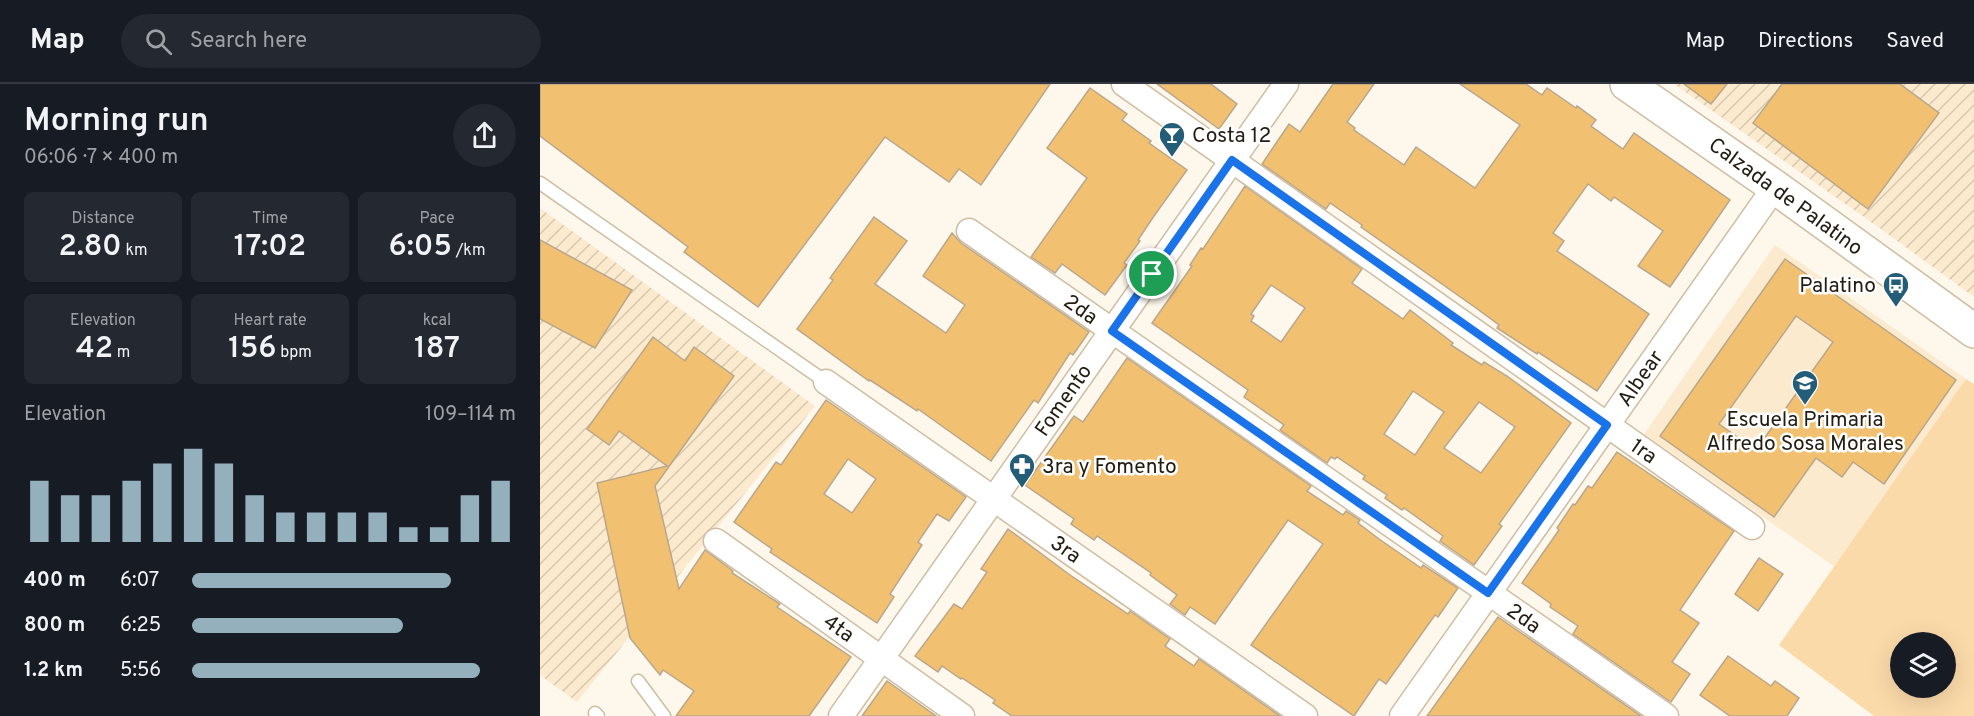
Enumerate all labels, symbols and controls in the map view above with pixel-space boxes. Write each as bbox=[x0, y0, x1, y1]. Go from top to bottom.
search box bbox=[121, 14, 541, 68]
text: Map bbox=[30, 23, 85, 59]
icon: search bbox=[142, 25, 175, 58]
text: Search here bbox=[190, 28, 307, 55]
text: Map bbox=[1685, 28, 1725, 55]
text: Directions bbox=[1758, 28, 1853, 55]
text: Saved bbox=[1886, 28, 1944, 55]
text: Morning run bbox=[24, 101, 209, 143]
button: share bbox=[453, 104, 516, 167]
bar icon: Costa 12 bbox=[1157, 120, 1187, 158]
place label: Costa 12 bbox=[1192, 123, 1271, 150]
street label: Calzada de Palatino bbox=[1702, 132, 1868, 262]
text: 06:06 · 7 × 400 m bbox=[24, 145, 178, 171]
text: Distance bbox=[72, 209, 134, 229]
text: Time bbox=[252, 209, 288, 229]
text: Pace bbox=[419, 209, 455, 229]
text: 2.80 bbox=[58, 229, 122, 266]
text: 17:02 bbox=[234, 229, 306, 266]
text: 6:05 bbox=[389, 229, 452, 266]
text: km bbox=[122, 241, 148, 261]
text: /km bbox=[452, 241, 485, 261]
pin bbox=[1126, 248, 1177, 299]
icon: arrive bbox=[1135, 257, 1168, 290]
bus stop icon: Palatino bbox=[1881, 270, 1911, 308]
place label: Palatino bbox=[1799, 273, 1876, 300]
street label: 2da bbox=[1058, 289, 1103, 332]
text: Elevation bbox=[70, 311, 136, 331]
text: Heart rate bbox=[233, 311, 307, 331]
text: kcal bbox=[423, 311, 451, 331]
text: 42 bbox=[76, 331, 113, 368]
text: 156 bbox=[228, 331, 277, 368]
text: 187 bbox=[414, 331, 460, 368]
text: m bbox=[113, 343, 130, 363]
text: bpm bbox=[277, 343, 312, 363]
street label: Albear bbox=[1612, 345, 1670, 412]
street label: Fomento bbox=[1030, 359, 1099, 442]
school or university icon: Escuela Primaria Alfredo Sosa Morales bbox=[1790, 368, 1820, 406]
text: Elevation bbox=[24, 402, 106, 428]
text: 109–114 m bbox=[425, 402, 516, 428]
place label: Escuela Primaria Alfredo Sosa Morales bbox=[1706, 407, 1904, 458]
street label: 1ra bbox=[1624, 434, 1662, 471]
pharmacy icon: 3ra y Fomento bbox=[1007, 451, 1037, 489]
place label: 3ra y Fomento bbox=[1042, 454, 1177, 481]
street label: 3ra bbox=[1045, 530, 1086, 570]
text: 400 m bbox=[24, 568, 86, 594]
text: 6:07 bbox=[120, 568, 159, 594]
street label: 2da bbox=[1501, 598, 1546, 641]
street label: 4ta bbox=[817, 609, 859, 649]
text: 800 m bbox=[24, 613, 85, 639]
text: 6:25 bbox=[120, 613, 161, 639]
map controls bbox=[1890, 632, 1956, 698]
button: layers bbox=[1890, 632, 1956, 698]
text: 1.2 km bbox=[24, 658, 83, 684]
text: 5:56 bbox=[120, 658, 161, 684]

